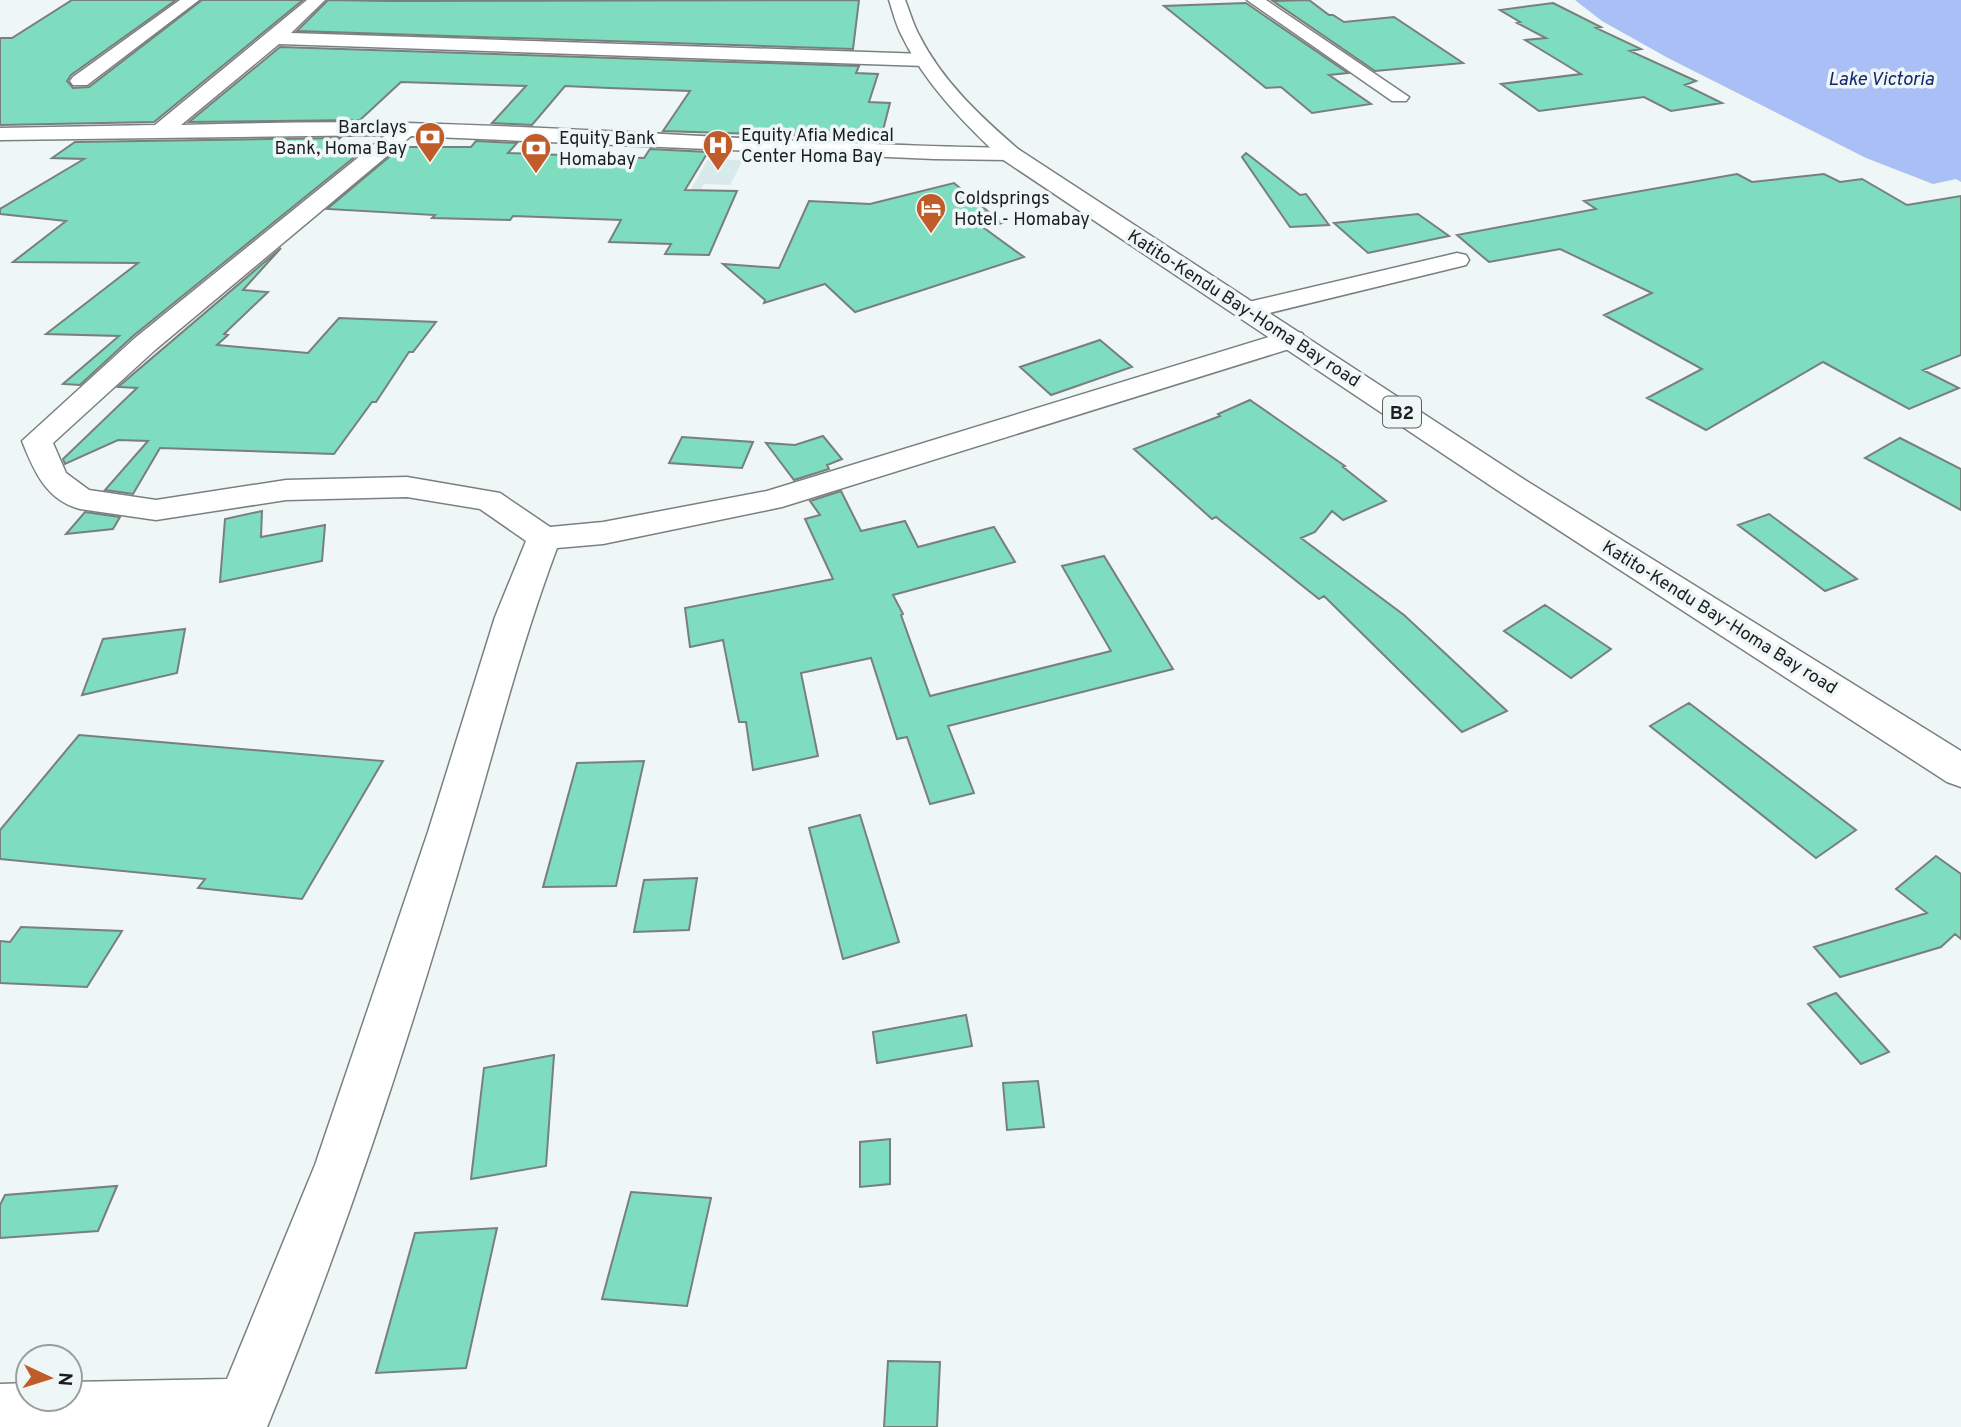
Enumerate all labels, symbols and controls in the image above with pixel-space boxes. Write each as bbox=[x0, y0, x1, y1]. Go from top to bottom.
water label: Lake Victoria bbox=[1828, 68, 1934, 92]
place label: Barclays Bank, Homa Bay bbox=[274, 117, 407, 161]
bank icon: Barclays Bank, Homa Bay bbox=[413, 120, 447, 164]
place label: Equity Afia Medical Center Homa Bay bbox=[741, 125, 894, 169]
place label: Equity Bank Homabay bbox=[559, 128, 656, 172]
hospital icon: Equity Afia Medical Center Homa Bay bbox=[701, 128, 735, 172]
bank icon: Equity Bank Homabay bbox=[519, 131, 553, 175]
place label: Coldsprings Hotel - Homabay bbox=[954, 188, 1090, 232]
hotel icon: Coldsprings Hotel - Homabay bbox=[914, 191, 948, 235]
street label: Katito-Kendu Bay-Homa Bay road bbox=[1122, 225, 1364, 393]
road number: B2 bbox=[1383, 396, 1421, 428]
street label: Katito-Kendu Bay-Homa Bay road bbox=[1597, 536, 1841, 700]
north arrow bbox=[14, 1343, 84, 1413]
text: N bbox=[52, 1371, 76, 1387]

